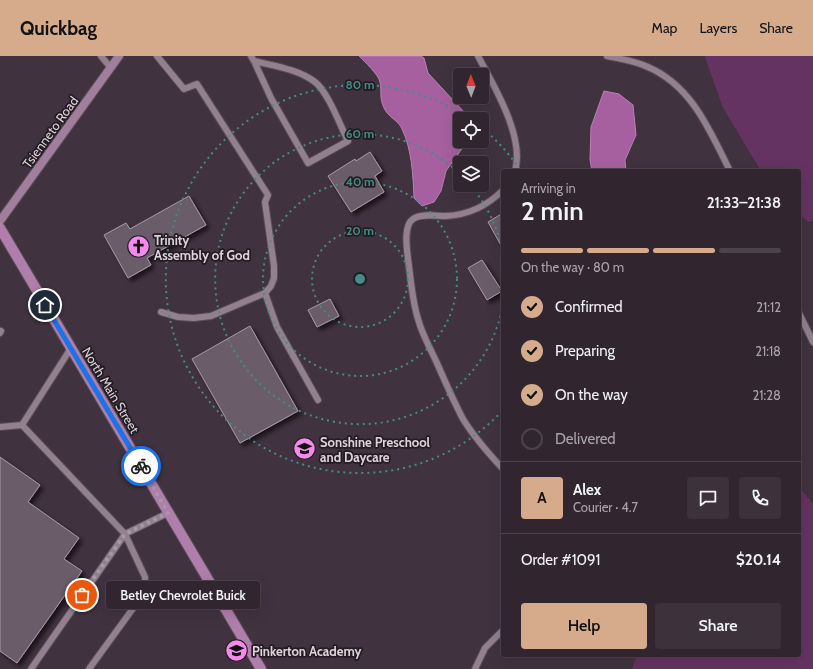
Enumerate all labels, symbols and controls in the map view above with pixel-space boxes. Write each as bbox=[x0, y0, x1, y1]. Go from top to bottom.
text: Quickbag bbox=[20, 17, 97, 40]
text: Map bbox=[652, 19, 677, 37]
text: Layers bbox=[699, 19, 737, 37]
text: Share bbox=[759, 19, 793, 37]
north arrow bbox=[453, 68, 489, 104]
map controls bbox=[453, 68, 489, 192]
text: 80 m bbox=[346, 77, 374, 92]
street label: Tsienneto Road bbox=[19, 93, 81, 171]
button: locate bbox=[453, 112, 489, 148]
text: 60 m bbox=[346, 126, 374, 141]
button: layers bbox=[453, 156, 489, 192]
text: 40 m bbox=[345, 174, 375, 189]
text: Arriving in bbox=[521, 180, 576, 196]
text: 21:33–21:38 bbox=[707, 194, 781, 212]
text: 2 min bbox=[521, 195, 584, 227]
text: 20 m bbox=[346, 223, 374, 238]
place label: Trinity Assembly of God bbox=[154, 232, 250, 263]
church icon: Trinity Assembly of God bbox=[126, 234, 152, 260]
text: On the way · 80 m bbox=[521, 259, 624, 275]
centre of rings bbox=[353, 272, 367, 286]
pin bbox=[28, 288, 62, 322]
icon: home bbox=[34, 294, 56, 316]
icon: check bbox=[521, 296, 543, 318]
text: Confirmed bbox=[555, 298, 623, 316]
text: 21:12 bbox=[756, 299, 781, 315]
icon: check bbox=[521, 340, 543, 362]
text: Preparing bbox=[555, 342, 615, 360]
text: 21:18 bbox=[755, 343, 781, 359]
street label: North Main Street bbox=[79, 344, 143, 437]
icon: check bbox=[521, 384, 543, 406]
text: On the way bbox=[555, 386, 628, 404]
text: 21:28 bbox=[753, 387, 781, 403]
text: Delivered bbox=[555, 430, 616, 448]
place label: Sonshine Preschool and Daycare bbox=[320, 434, 431, 465]
school or university icon: Sonshine Preschool and Daycare bbox=[291, 436, 317, 462]
courier bbox=[121, 446, 161, 486]
icon: bike bbox=[130, 455, 152, 477]
button: chat bbox=[687, 477, 729, 519]
button: phone bbox=[739, 477, 781, 519]
text: Alex bbox=[573, 481, 601, 499]
text: A bbox=[537, 489, 547, 507]
text: Courier · 4.7 bbox=[573, 499, 638, 515]
text: Order #1091 bbox=[521, 551, 600, 569]
text: $20.14 bbox=[736, 551, 781, 569]
pin bbox=[65, 578, 99, 612]
callout: Betley Chevrolet Buick bbox=[106, 581, 260, 609]
icon: bag bbox=[71, 584, 93, 606]
text: Betley Chevrolet Buick bbox=[120, 587, 246, 603]
button: Help bbox=[521, 603, 647, 649]
button: Share bbox=[655, 603, 781, 649]
school or university icon: Pinkerton Academy bbox=[224, 638, 250, 664]
place label: Pinkerton Academy bbox=[252, 643, 362, 659]

